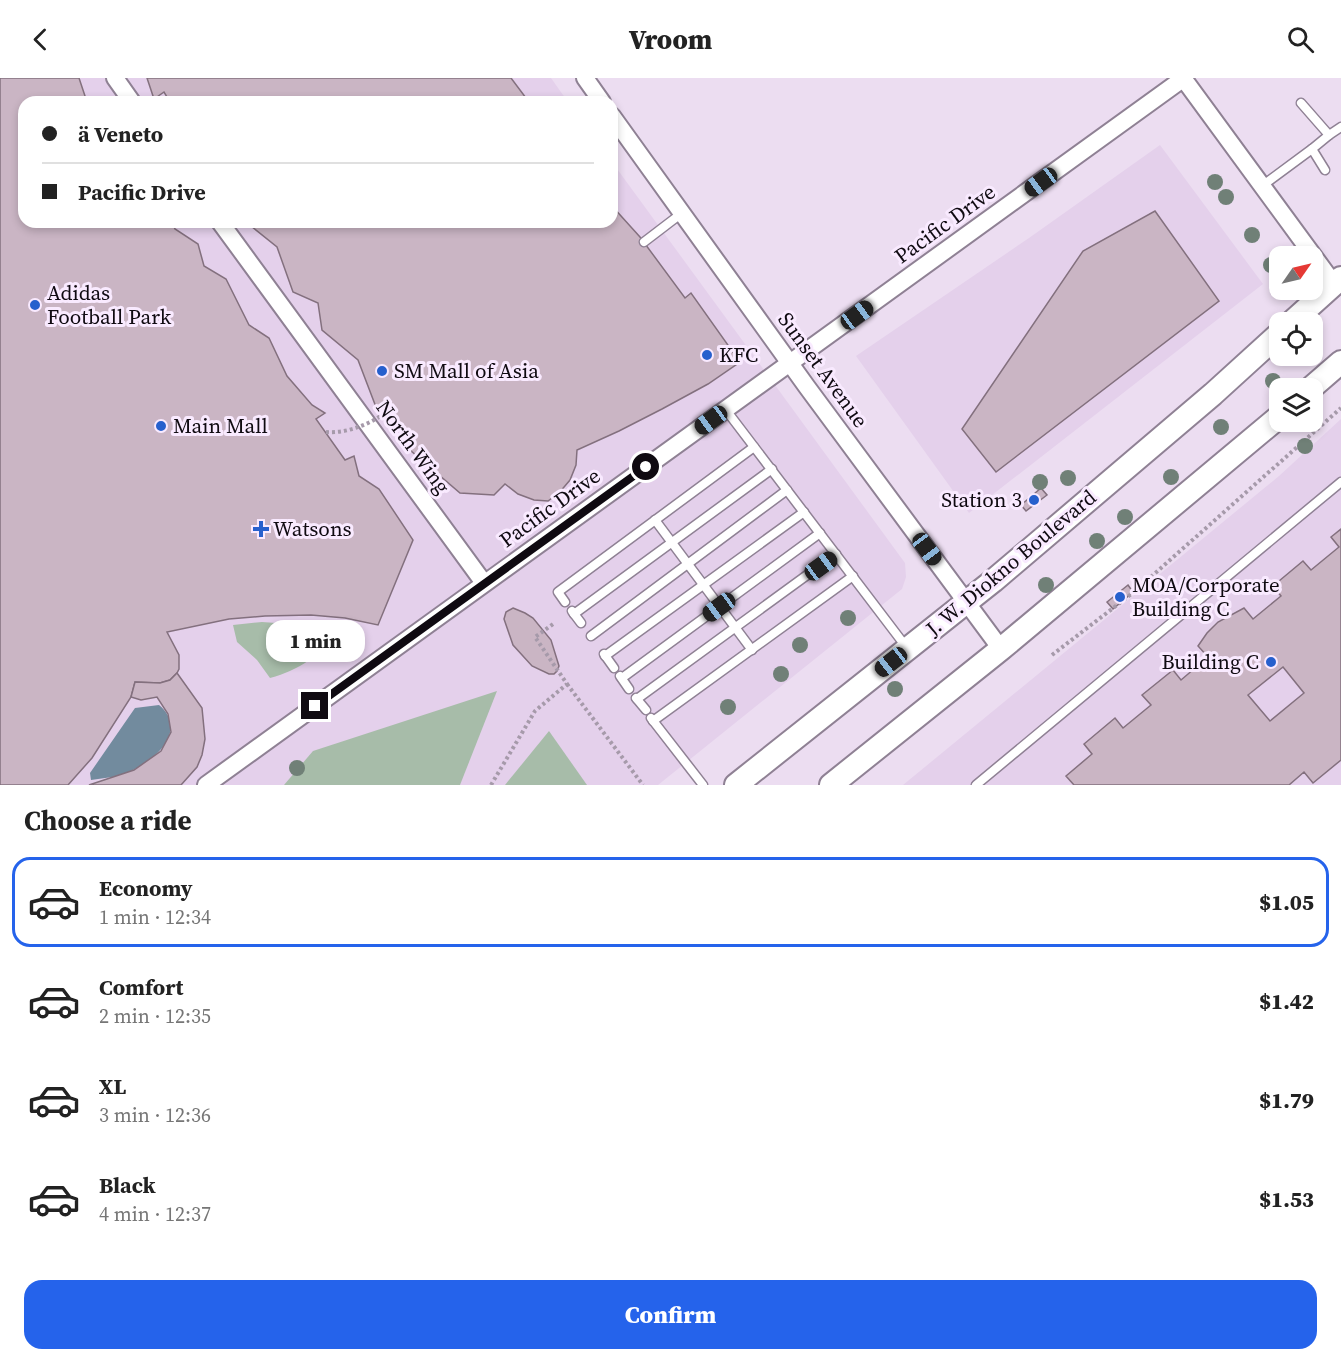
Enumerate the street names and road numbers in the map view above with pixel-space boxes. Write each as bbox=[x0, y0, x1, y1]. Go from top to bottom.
street label: Pacific Drive bbox=[888, 177, 1001, 270]
street label: Sunset Avenue bbox=[772, 306, 875, 433]
street label: North Wing bbox=[370, 394, 457, 500]
street label: Pacific Drive bbox=[493, 461, 606, 554]
street label: J. W. Diokno Boulevard bbox=[919, 483, 1102, 643]

